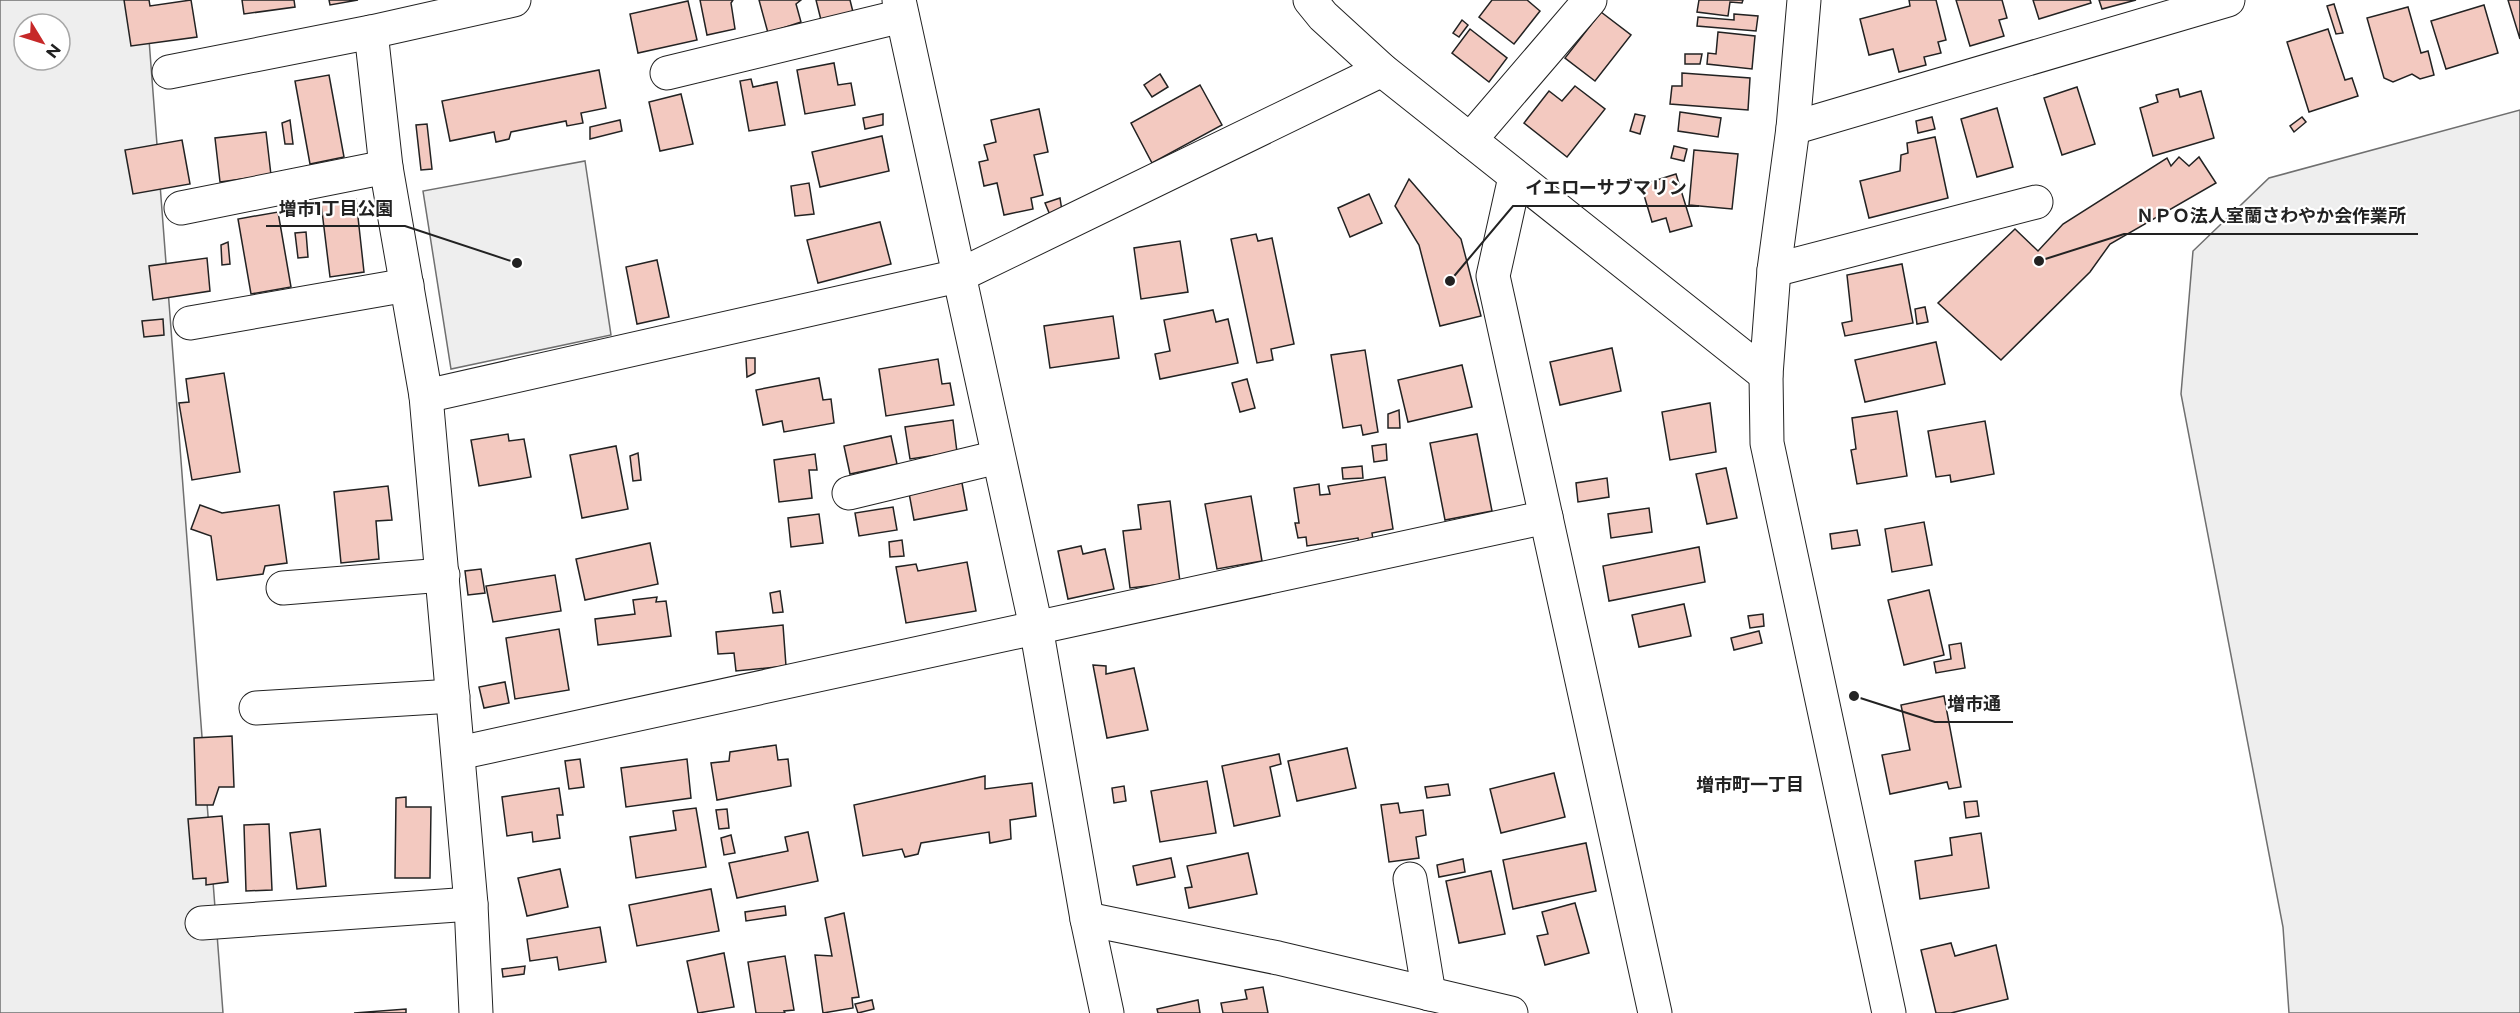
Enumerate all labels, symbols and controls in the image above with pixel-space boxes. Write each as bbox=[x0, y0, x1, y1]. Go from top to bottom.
north arrow bbox=[12, 12, 72, 72]
text: N bbox=[42, 40, 65, 62]
callout: イエローサブマリン bbox=[1513, 170, 1699, 206]
text: イエローサブマリン bbox=[1525, 177, 1687, 199]
callout: 増市1丁目公園 bbox=[266, 190, 405, 226]
text: 増市1丁目公園 bbox=[278, 198, 394, 220]
callout: ＮＰＯ法人室蘭さわやか会作業所 bbox=[2124, 198, 2418, 234]
text: ＮＰＯ法人室蘭さわやか会作業所 bbox=[2136, 205, 2406, 227]
callout: 増市通 bbox=[1935, 686, 2013, 722]
text: 増市通 bbox=[1947, 693, 2001, 715]
district label: 増市町一丁目 bbox=[1696, 774, 1804, 796]

